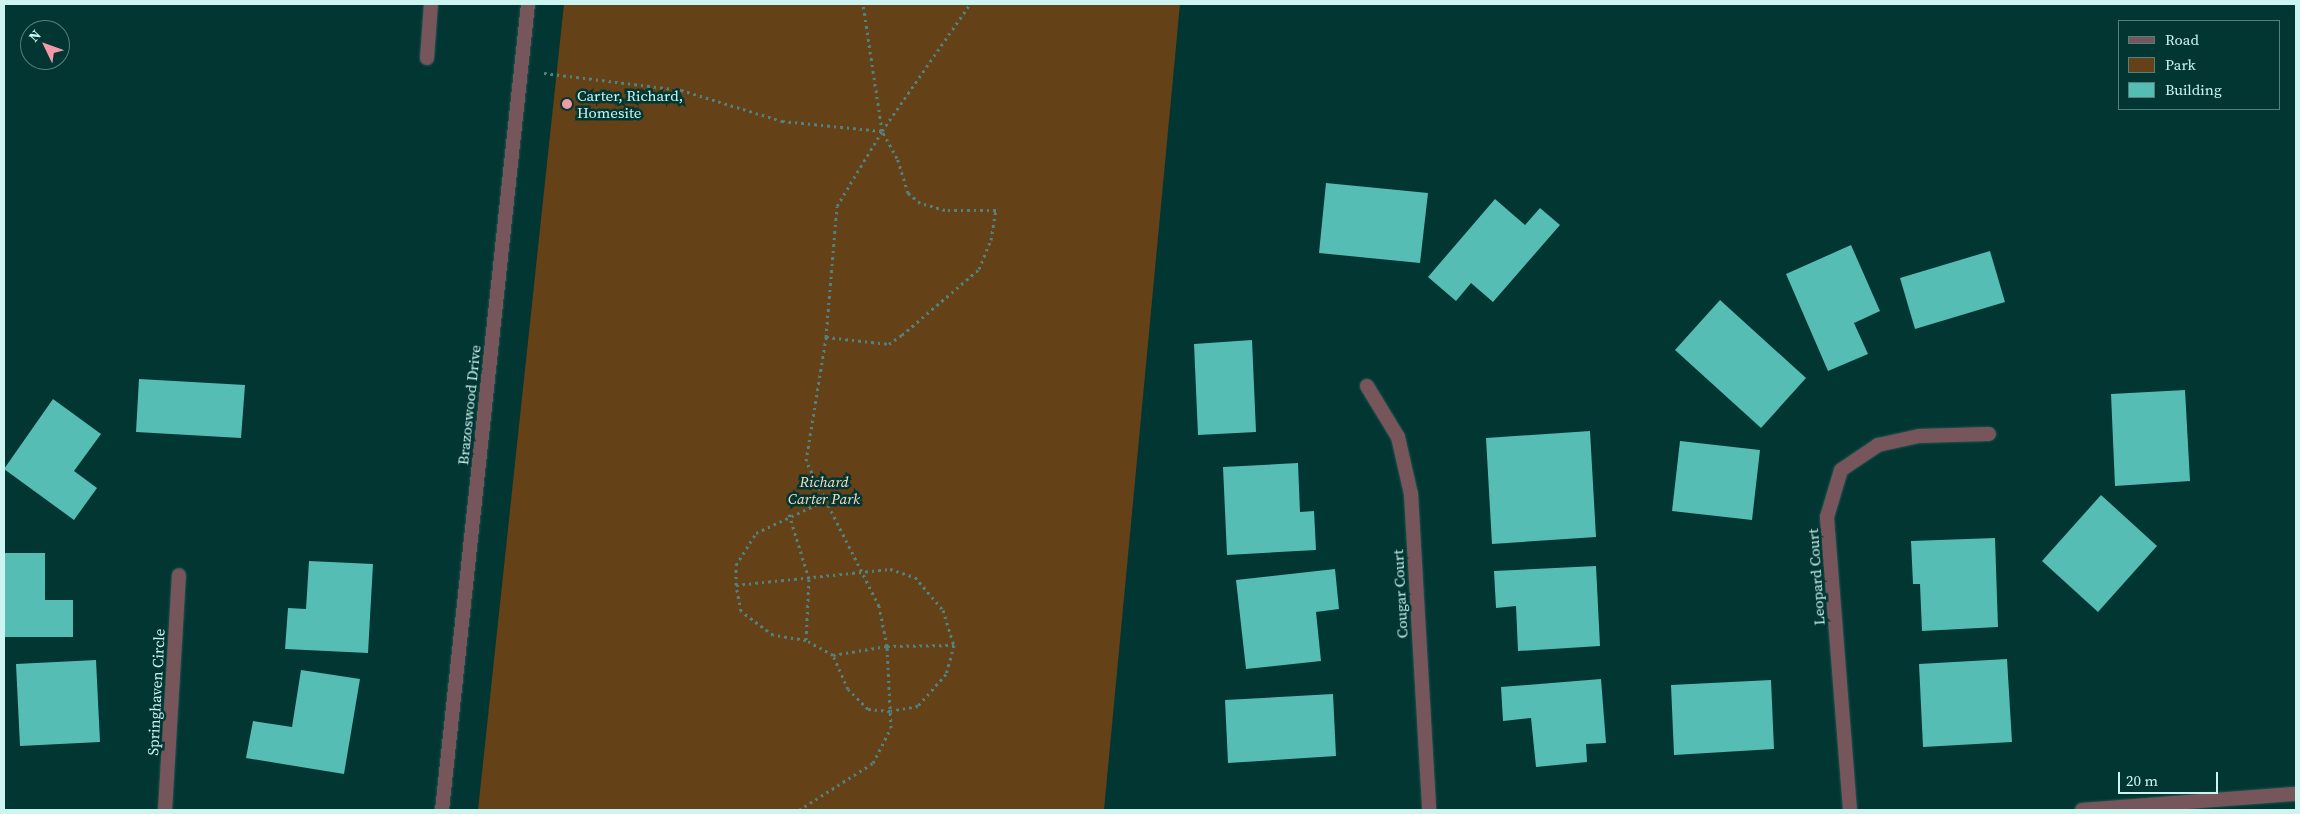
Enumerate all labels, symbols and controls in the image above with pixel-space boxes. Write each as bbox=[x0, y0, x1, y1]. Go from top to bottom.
north arrow bbox=[20, 20, 70, 70]
legend bbox=[2118, 20, 2280, 110]
text: N bbox=[24, 25, 45, 46]
text: Road bbox=[2165, 29, 2199, 50]
text: Park bbox=[2165, 54, 2196, 75]
text: Building bbox=[2165, 79, 2222, 100]
place label: Carter, Richard, Homesite bbox=[577, 86, 683, 121]
marker: Carter, Richard, Homesite bbox=[561, 98, 573, 110]
street label: Brazoswood Drive bbox=[454, 344, 484, 466]
park label: Richard Carter Park bbox=[788, 472, 860, 507]
street label: Leopard Court bbox=[1804, 528, 1828, 626]
street label: Cougar Court bbox=[1389, 549, 1411, 639]
street label: Springhaven Circle bbox=[144, 628, 168, 756]
scale bar bbox=[2120, 762, 2220, 794]
text: 20 m bbox=[2126, 770, 2158, 791]

